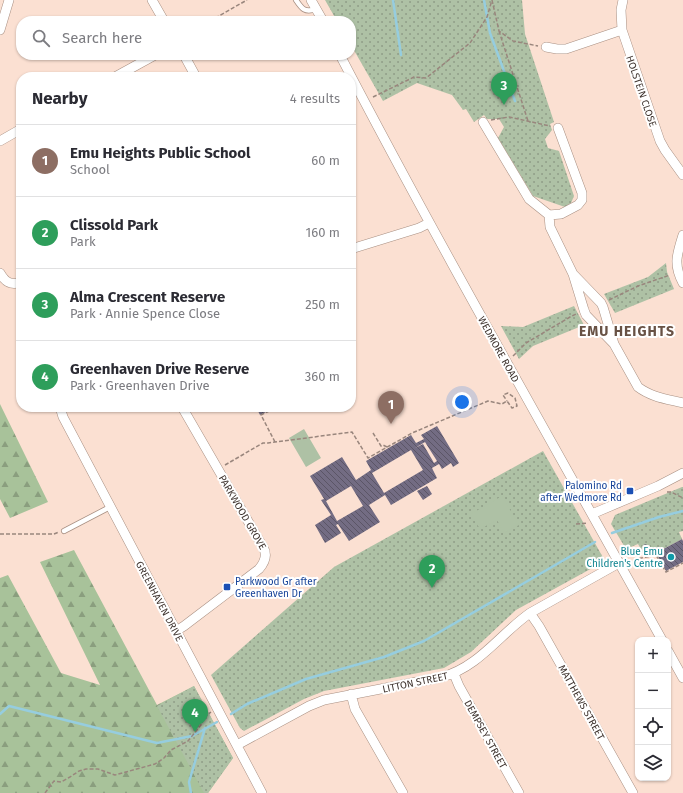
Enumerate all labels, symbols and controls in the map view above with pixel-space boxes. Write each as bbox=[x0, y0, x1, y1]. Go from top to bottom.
search box bbox=[16, 16, 356, 60]
icon: search bbox=[30, 27, 52, 49]
text: Search here bbox=[62, 29, 142, 47]
street label: HOLSTEIN CLOSE bbox=[623, 54, 659, 129]
pin: 3 bbox=[491, 72, 517, 105]
text: Nearby bbox=[32, 88, 87, 109]
text: 4 results bbox=[290, 91, 340, 106]
text: Emu Heights Public School bbox=[70, 144, 251, 162]
text: 1 bbox=[42, 153, 48, 168]
text: 60 m bbox=[311, 153, 340, 168]
text: School bbox=[70, 162, 110, 177]
text: Clissold Park bbox=[70, 216, 158, 234]
text: 2 bbox=[42, 225, 48, 240]
text: 160 m bbox=[306, 225, 340, 240]
text: Park bbox=[70, 234, 96, 249]
text: Alma Crescent Reserve bbox=[70, 288, 225, 306]
text: 3 bbox=[42, 297, 48, 312]
text: 250 m bbox=[305, 297, 340, 312]
text: Park · Annie Spence Close bbox=[70, 306, 220, 321]
street label: WEDMORE ROAD bbox=[475, 314, 521, 385]
district label: EMU HEIGHTS bbox=[579, 323, 675, 340]
text: Greenhaven Drive Reserve bbox=[70, 360, 249, 378]
text: 4 bbox=[41, 369, 49, 384]
text: 360 m bbox=[305, 369, 340, 384]
text: Park · Greenhaven Drive bbox=[70, 378, 210, 393]
pin: 1 bbox=[378, 391, 404, 424]
your location bbox=[452, 392, 472, 412]
street label: PARKWOOD GROVE bbox=[216, 473, 268, 552]
place label: Palomino Rd after Wedmore Rd bbox=[540, 480, 622, 504]
marker: Palomino Rd after Wedmore Rd bbox=[625, 486, 635, 496]
place label: Blue Emu Children's Centre bbox=[586, 546, 663, 570]
marker: Blue Emu Children's Centre bbox=[666, 552, 676, 562]
pin: 2 bbox=[419, 555, 445, 588]
street label: GREENHAVEN DRIVE bbox=[133, 559, 185, 644]
place label: Parkwood Gr after Greenhaven Dr bbox=[235, 576, 317, 600]
marker: Parkwood Gr after Greenhaven Dr bbox=[222, 582, 232, 592]
map controls bbox=[635, 637, 671, 781]
button: + bbox=[635, 637, 671, 673]
street label: MATTHEWS STREET bbox=[555, 663, 607, 743]
street label: LITTON STREET bbox=[381, 670, 450, 696]
button: − bbox=[635, 673, 671, 709]
street label: DEMPSEY STREET bbox=[461, 698, 509, 772]
pin: 4 bbox=[182, 699, 208, 732]
button: locate bbox=[635, 709, 671, 745]
button: layers bbox=[635, 745, 671, 781]

